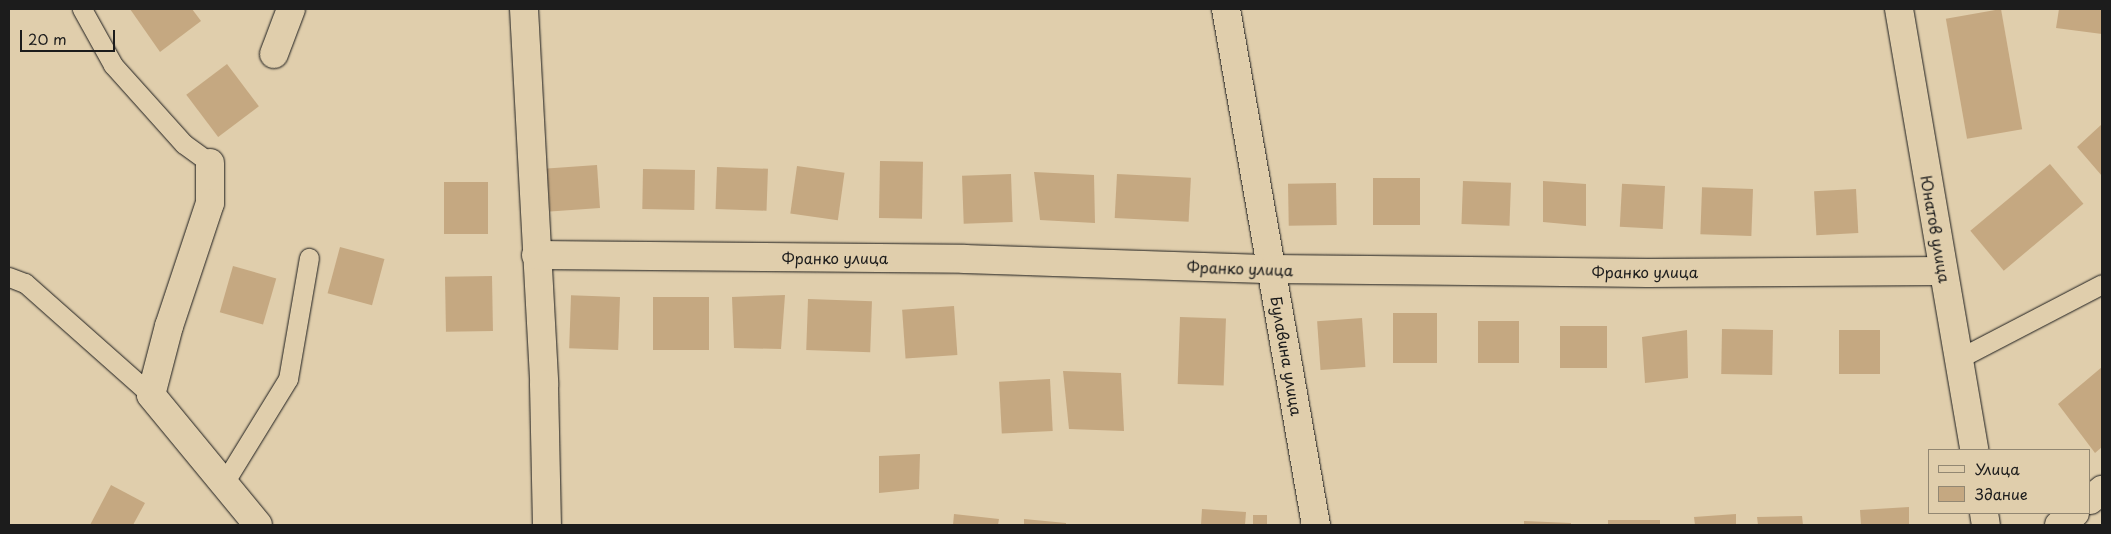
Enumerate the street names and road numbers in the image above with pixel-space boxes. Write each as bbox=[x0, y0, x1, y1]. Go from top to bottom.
street label: Юнатов улица bbox=[1918, 174, 1954, 284]
street label: Франко улица bbox=[781, 249, 889, 267]
street label: Франко улица bbox=[1186, 257, 1294, 279]
street label: Франко улица bbox=[1591, 263, 1699, 281]
street label: Булавина улица bbox=[1268, 294, 1306, 418]

